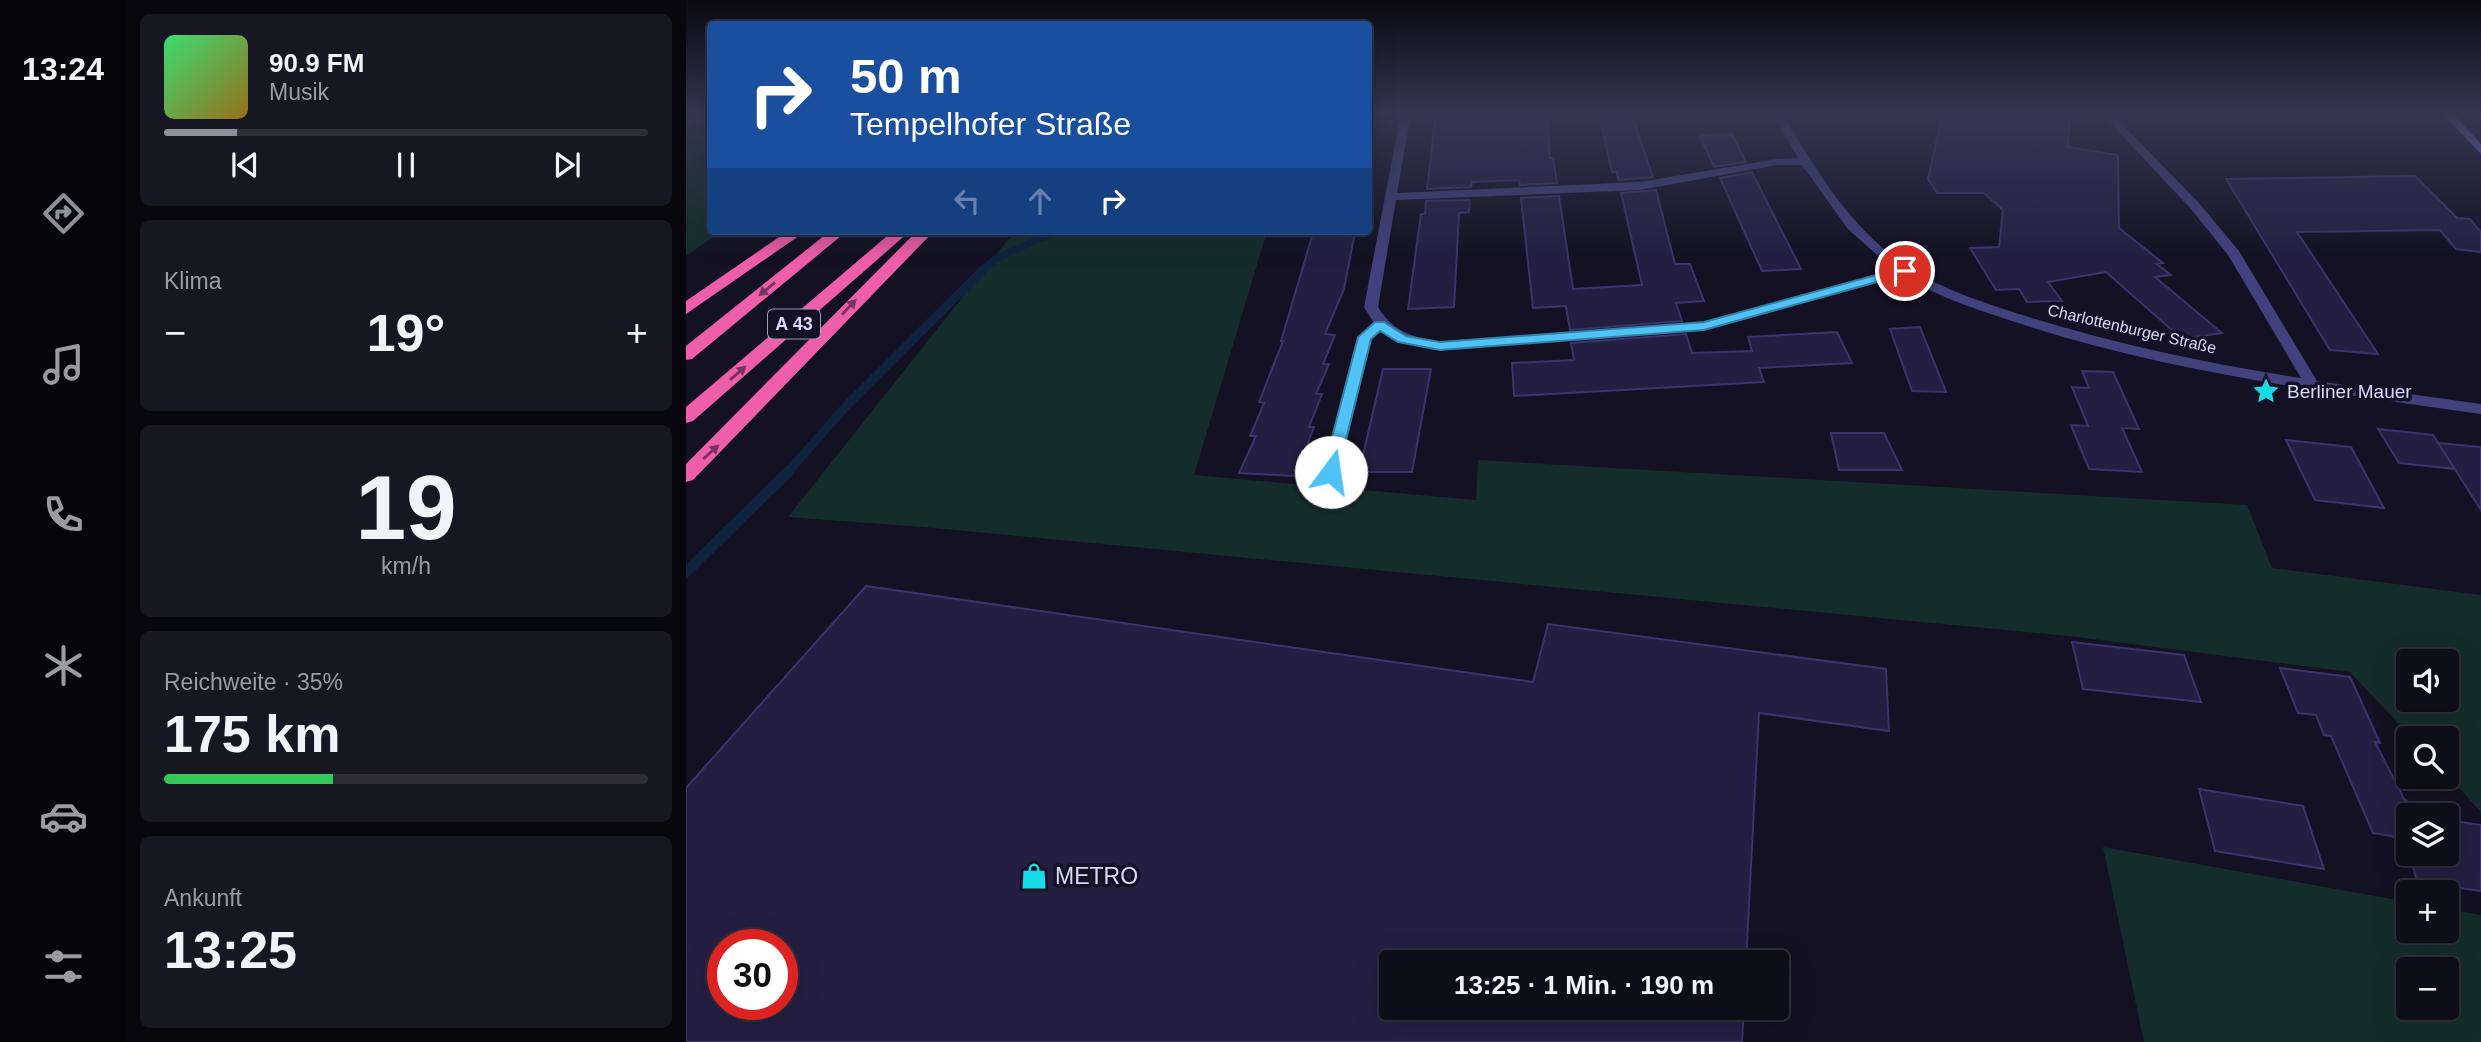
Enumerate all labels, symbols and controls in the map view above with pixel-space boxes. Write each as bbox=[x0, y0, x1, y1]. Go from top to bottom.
text: 90.9 FM bbox=[269, 48, 364, 78]
icon: right bbox=[735, 49, 826, 140]
text: 50 m bbox=[850, 49, 962, 103]
text: 13:24 bbox=[22, 51, 104, 87]
text: Musik bbox=[269, 79, 329, 105]
text: Tempelhofer Straße bbox=[850, 106, 1131, 142]
icon: previous bbox=[226, 146, 264, 184]
icon: pause bbox=[387, 146, 425, 184]
icon: next bbox=[548, 146, 586, 184]
icon: left bbox=[948, 182, 986, 220]
icon: ahead bbox=[1021, 182, 1059, 220]
icon: right bbox=[1094, 182, 1132, 220]
icon: directions bbox=[39, 189, 88, 238]
pin bbox=[1875, 241, 1935, 301]
icon: arrive bbox=[1886, 252, 1924, 290]
text: Klima bbox=[164, 268, 222, 294]
one-way arrow bbox=[758, 282, 776, 297]
one-way arrow bbox=[841, 299, 857, 316]
street label: Charlottenburger Straße bbox=[2046, 301, 2218, 357]
text: 19° bbox=[367, 304, 445, 362]
road number: A 43 bbox=[768, 310, 820, 338]
text: − bbox=[164, 312, 186, 354]
text: + bbox=[626, 312, 648, 354]
icon: music bbox=[39, 340, 88, 389]
one-way arrow bbox=[729, 366, 746, 381]
place icon: Berliner Mauer bbox=[2251, 376, 2281, 406]
place label: Berliner Mauer bbox=[2287, 381, 2412, 402]
position arrow bbox=[1294, 435, 1368, 509]
one-way arrow bbox=[702, 444, 720, 460]
text: 19 bbox=[355, 457, 457, 558]
icon: phone bbox=[39, 490, 88, 539]
text: km/h bbox=[381, 553, 431, 579]
icon: climate bbox=[39, 641, 88, 690]
map controls bbox=[2396, 649, 2459, 1020]
button: sound bbox=[2396, 649, 2459, 712]
text: Reichweite · 35% bbox=[164, 669, 343, 695]
text: 175 km bbox=[164, 705, 340, 763]
button: search bbox=[2396, 726, 2459, 789]
icon: car bbox=[39, 792, 88, 841]
button: layers bbox=[2396, 803, 2459, 866]
shop icon: METRO bbox=[1019, 861, 1049, 891]
place label: METRO bbox=[1055, 863, 1138, 889]
button: + bbox=[2396, 880, 2459, 943]
text: Ankunft bbox=[164, 885, 242, 911]
text: 13:25 bbox=[164, 921, 297, 979]
speed limit sign: 30 bbox=[707, 929, 798, 1020]
icon: filters bbox=[39, 942, 88, 991]
button: − bbox=[2396, 957, 2459, 1020]
text: 13:25 · 1 Min. · 190 m bbox=[1454, 970, 1714, 1000]

